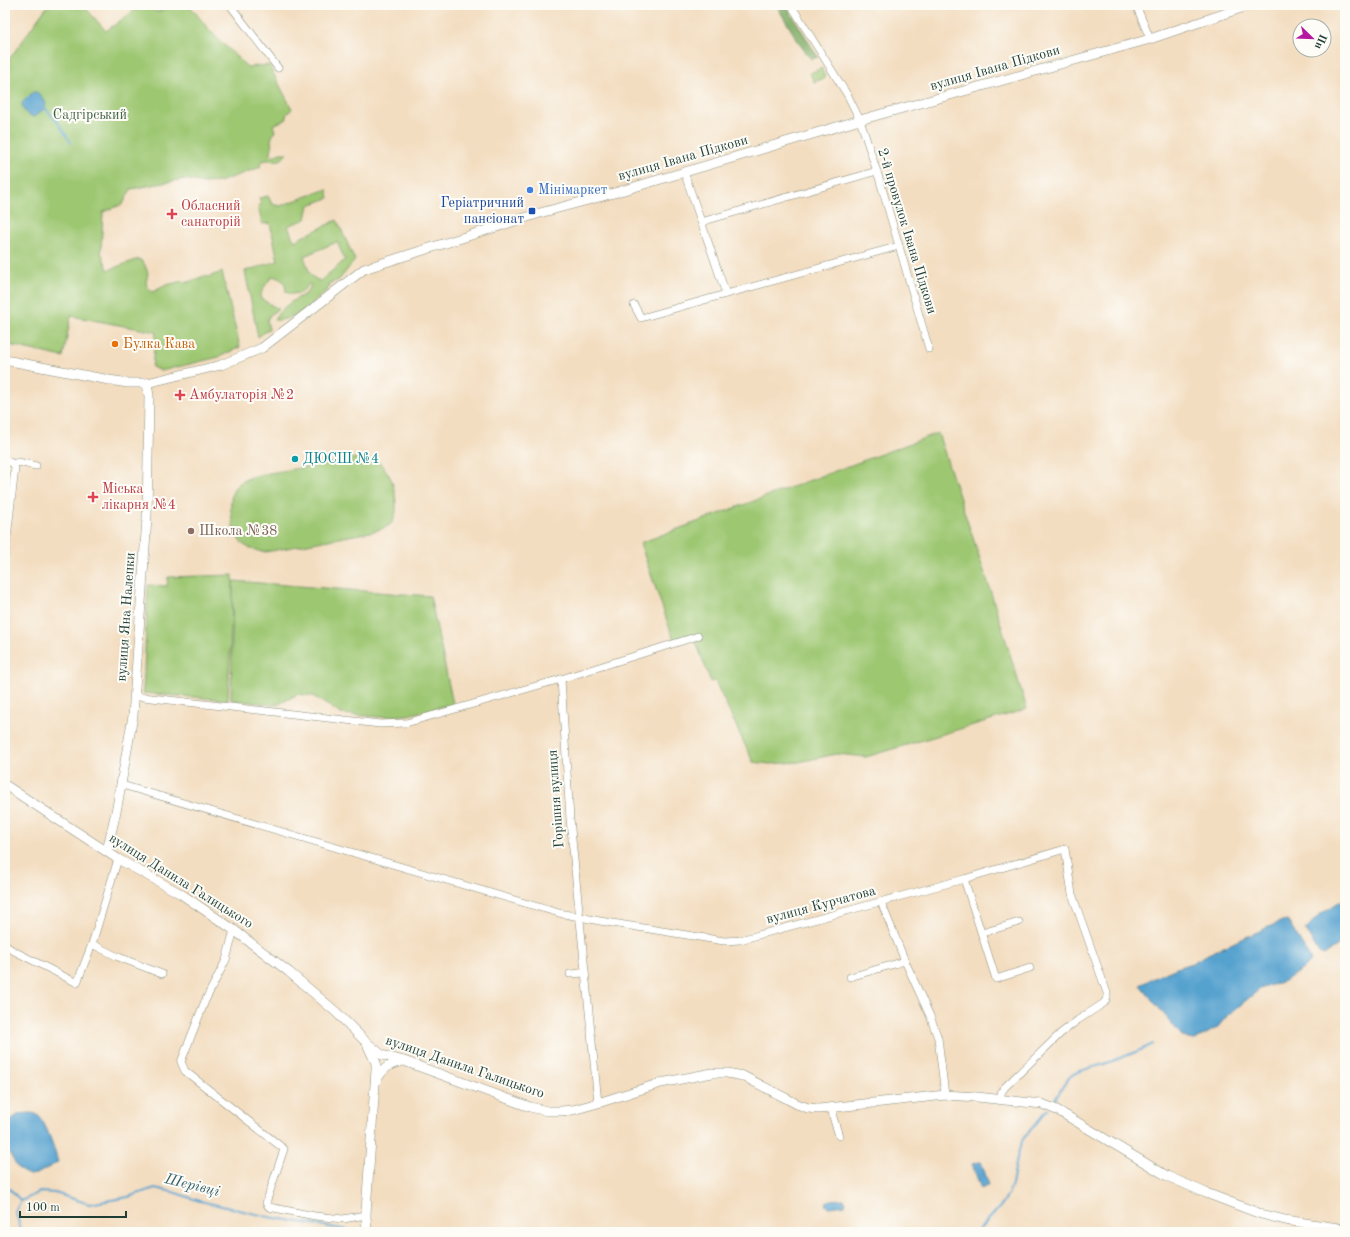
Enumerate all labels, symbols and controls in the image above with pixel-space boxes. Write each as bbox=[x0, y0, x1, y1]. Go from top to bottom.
north arrow bbox=[1292, 18, 1332, 58]
text: Пн bbox=[1312, 32, 1328, 50]
street label: вулиця Івана Підкови bbox=[928, 43, 1062, 93]
park label: Садгірський bbox=[53, 108, 127, 122]
street label: вулиця Івана Підкови bbox=[616, 133, 750, 183]
street label: 2-й провулок Івана Підкови bbox=[875, 146, 939, 316]
place label: Мінімаркет bbox=[538, 183, 608, 197]
marker: Мінімаркет bbox=[525, 185, 535, 195]
place label: Геріатричний пансіонат bbox=[440, 196, 524, 226]
place label: Обласний санаторій bbox=[181, 199, 241, 229]
marker: Геріатричний пансіонат bbox=[527, 206, 537, 216]
marker: Обласний санаторій bbox=[166, 208, 178, 220]
place label: Булка Кава bbox=[123, 337, 195, 351]
marker: Булка Кава bbox=[110, 339, 120, 349]
place label: Амбулаторія №2 bbox=[189, 388, 294, 402]
marker: Амбулаторія №2 bbox=[174, 389, 186, 401]
place label: ДЮСШ №4 bbox=[303, 452, 379, 466]
marker: ДЮСШ №4 bbox=[290, 454, 300, 464]
place label: Міська лікарня №4 bbox=[102, 482, 176, 512]
marker: Міська лікарня №4 bbox=[87, 491, 99, 503]
place label: Школа №38 bbox=[199, 524, 277, 538]
marker: Школа №38 bbox=[186, 526, 196, 536]
street label: вулиця Яна Налепки bbox=[115, 552, 137, 682]
street label: Горішня вулиця bbox=[546, 749, 566, 849]
street label: вулиця Данила Галицького bbox=[107, 831, 255, 931]
street label: вулиця Курчатова bbox=[765, 884, 877, 926]
street label: вулиця Данила Галицького bbox=[384, 1033, 546, 1101]
water label: Шерівці bbox=[162, 1172, 221, 1200]
scale bar bbox=[20, 1193, 126, 1219]
text: 100 m bbox=[26, 1202, 60, 1214]

